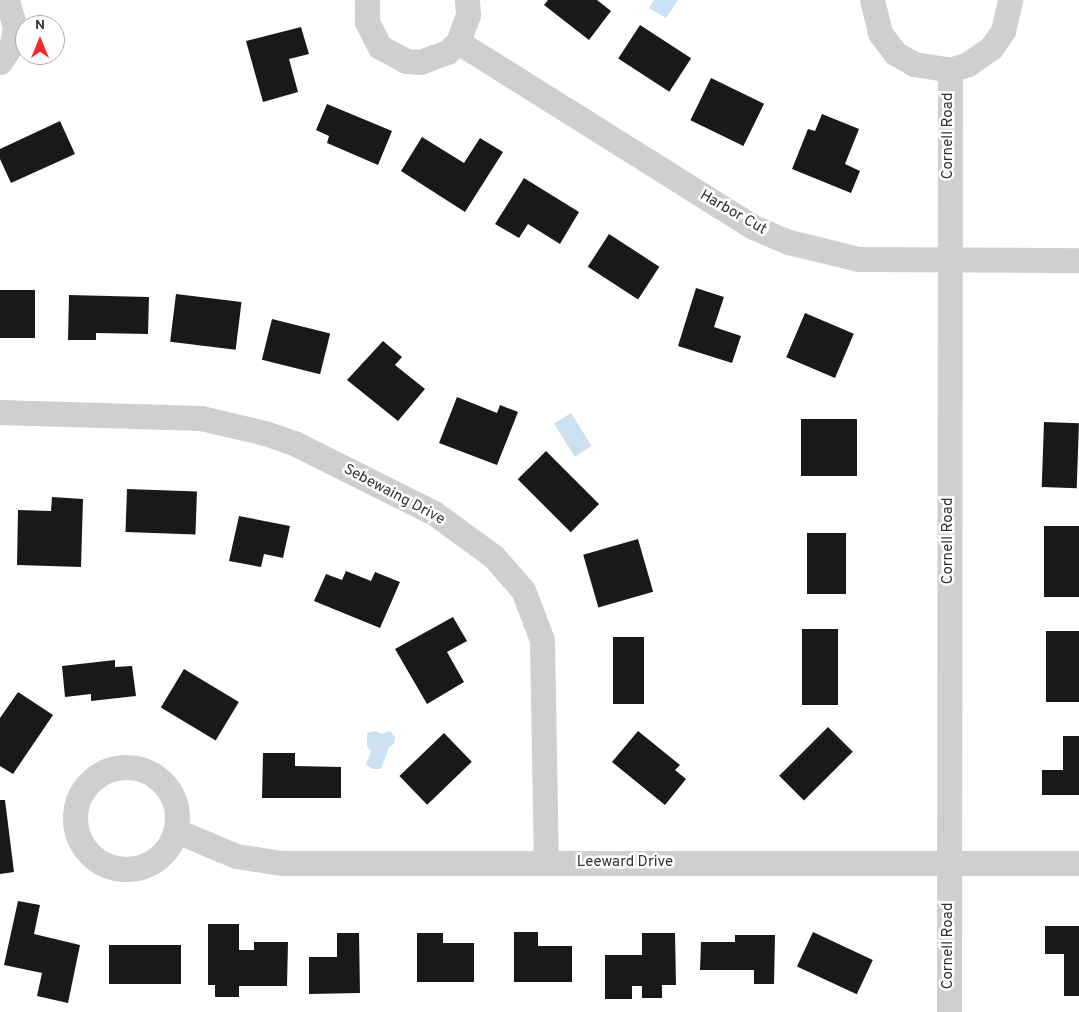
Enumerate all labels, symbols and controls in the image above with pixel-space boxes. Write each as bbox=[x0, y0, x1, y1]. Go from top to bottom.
north arrow bbox=[15, 15, 65, 65]
text: N bbox=[35, 17, 45, 34]
street label: Cornell Road bbox=[940, 93, 958, 179]
street label: Harbor Cut bbox=[696, 187, 770, 239]
street label: Sebewaing Drive bbox=[340, 461, 448, 529]
street label: Cornell Road bbox=[940, 498, 958, 584]
street label: Leeward Drive bbox=[577, 854, 673, 872]
street label: Cornell Road bbox=[940, 903, 958, 989]

